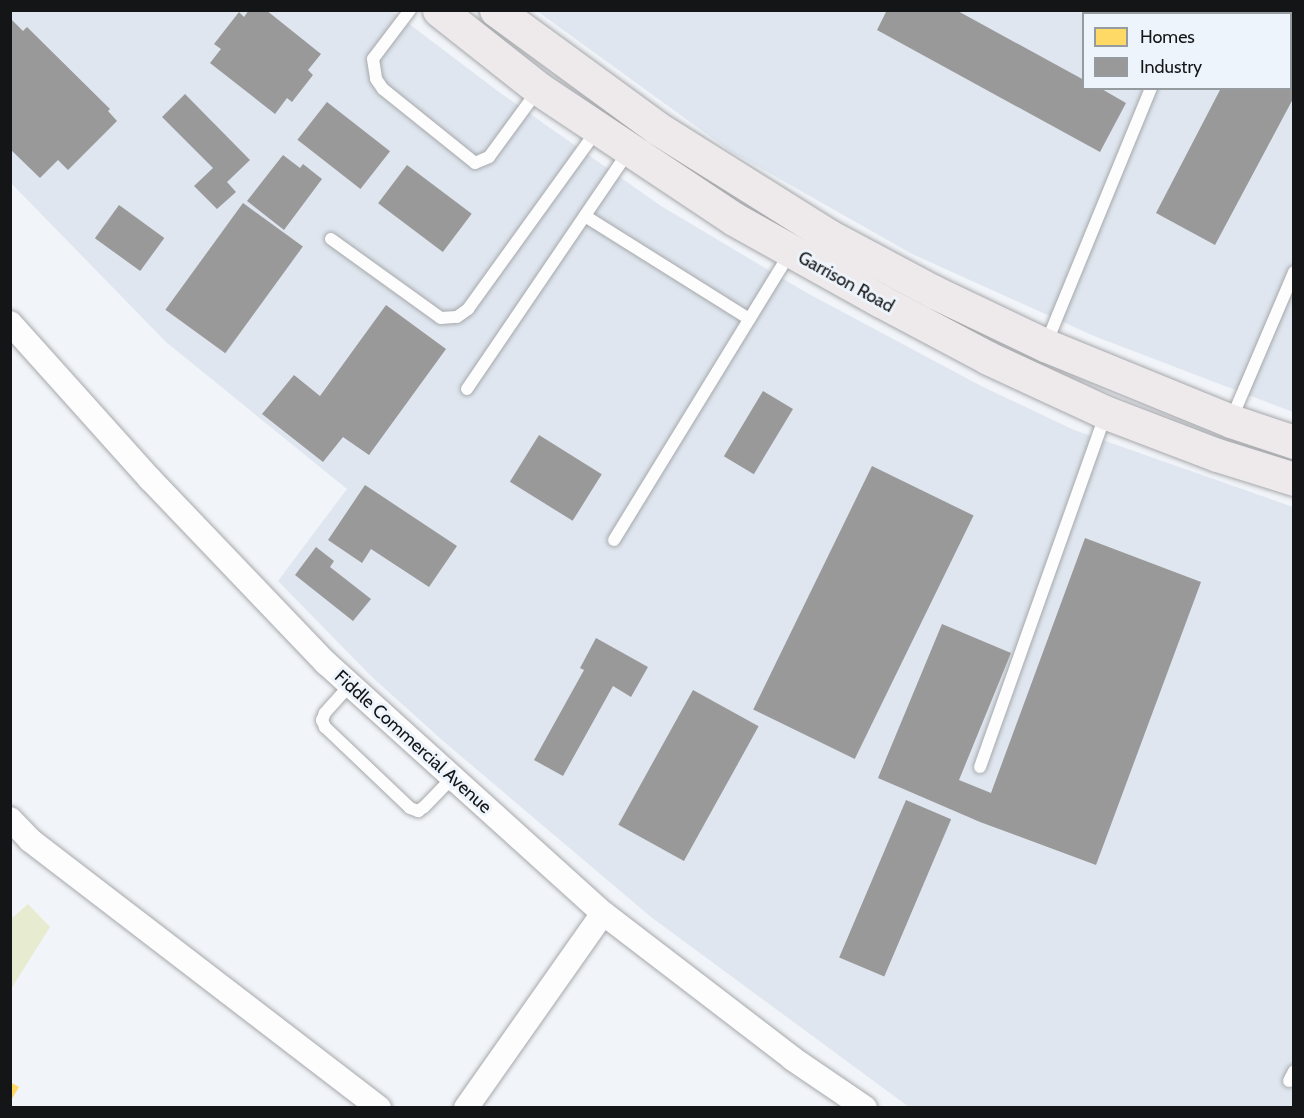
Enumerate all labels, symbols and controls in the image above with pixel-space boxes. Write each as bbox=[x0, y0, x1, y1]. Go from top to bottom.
legend bbox=[1082, 12, 1292, 90]
text: Homes bbox=[1140, 26, 1195, 48]
text: Industry bbox=[1140, 56, 1202, 78]
street label: Garrison Road bbox=[794, 247, 898, 317]
street label: Fiddle Commercial Avenue bbox=[330, 666, 496, 818]

